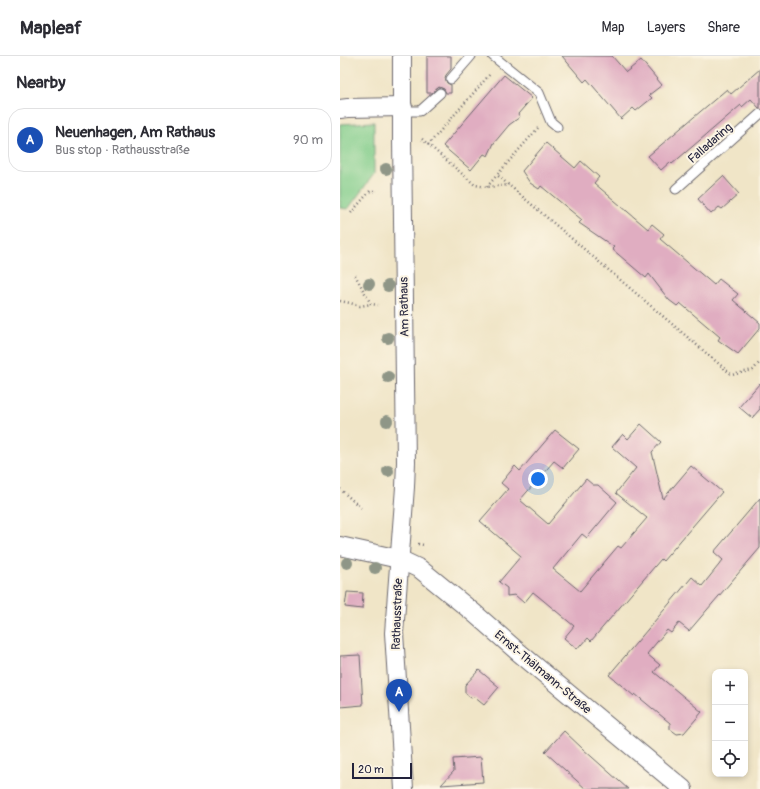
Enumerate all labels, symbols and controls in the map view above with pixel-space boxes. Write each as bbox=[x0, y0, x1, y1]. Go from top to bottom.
text: Mapleaf bbox=[20, 16, 82, 40]
text: Map bbox=[602, 19, 625, 36]
text: Layers bbox=[647, 19, 685, 36]
text: Share bbox=[707, 19, 740, 36]
text: Nearby bbox=[16, 72, 65, 93]
street label: Falladaring bbox=[685, 120, 736, 167]
text: Neuenhagen, Am Rathaus bbox=[55, 123, 215, 142]
text: A bbox=[26, 132, 34, 148]
text: 90 m bbox=[293, 132, 323, 148]
text: Bus stop · Rathausstraße bbox=[55, 142, 190, 158]
street label: Am Rathaus bbox=[396, 276, 413, 337]
your location bbox=[528, 469, 548, 489]
street label: Rathausstraße bbox=[389, 578, 406, 650]
street label: Ernst-Thälmann-Straße bbox=[491, 627, 594, 717]
map controls bbox=[712, 669, 748, 777]
button: + bbox=[712, 669, 748, 705]
pin: A bbox=[386, 679, 412, 712]
button: − bbox=[712, 705, 748, 741]
button: locate bbox=[712, 741, 748, 777]
scale bar bbox=[352, 761, 412, 780]
text: 20 m bbox=[358, 763, 384, 776]

